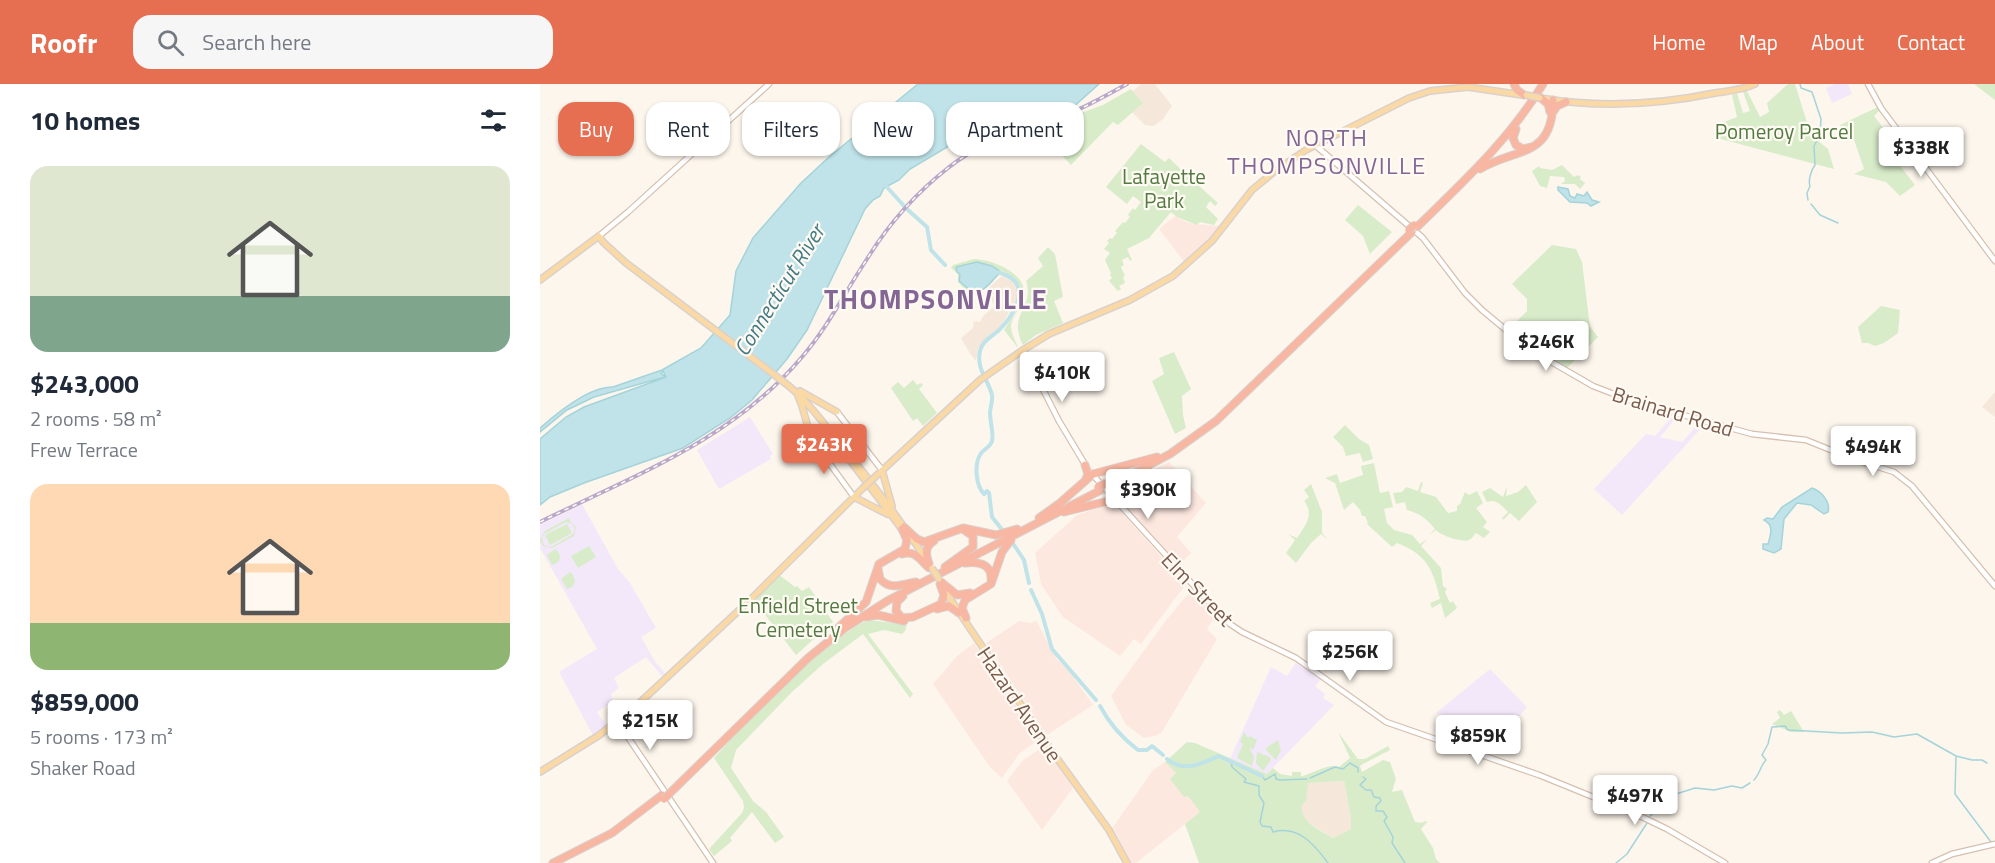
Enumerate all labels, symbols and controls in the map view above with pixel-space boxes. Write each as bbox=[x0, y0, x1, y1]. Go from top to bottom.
search box bbox=[133, 15, 553, 69]
text: Roofr bbox=[30, 21, 97, 64]
text: Search here bbox=[202, 25, 311, 59]
icon: search bbox=[154, 26, 187, 59]
text: Home bbox=[1652, 26, 1706, 58]
text: Map bbox=[1739, 26, 1778, 58]
text: About bbox=[1811, 26, 1864, 58]
text: Contact bbox=[1897, 26, 1965, 58]
text: 10 homes bbox=[30, 101, 140, 140]
chip: Buy bbox=[558, 102, 634, 156]
chip: Rent bbox=[646, 102, 730, 156]
chip: Filters bbox=[742, 102, 840, 156]
chip: New bbox=[852, 102, 934, 156]
chip: Apartment bbox=[946, 102, 1084, 156]
icon: filters bbox=[477, 104, 510, 137]
park label: Pomeroy Parcel bbox=[1715, 115, 1853, 147]
district label: NORTH THOMPSONVILLE bbox=[1227, 119, 1427, 183]
pin: $338K bbox=[1879, 127, 1963, 178]
text: $338K bbox=[1893, 131, 1949, 162]
park label: Lafayette Park bbox=[1122, 160, 1206, 216]
icon: home bbox=[216, 205, 324, 313]
water label: Connecticut River bbox=[725, 215, 835, 362]
district label: THOMPSONVILLE bbox=[824, 278, 1048, 319]
pin: $246K bbox=[1504, 321, 1588, 372]
text: $246K bbox=[1518, 325, 1574, 356]
pin: $410K bbox=[1020, 352, 1104, 403]
text: $410K bbox=[1034, 356, 1090, 387]
text: $243,000 bbox=[30, 364, 139, 403]
street label: Brainard Road bbox=[1608, 377, 1738, 445]
text: 2 rooms · 58 m² bbox=[30, 403, 162, 434]
pin: $243K bbox=[782, 424, 866, 475]
pin: $494K bbox=[1831, 426, 1915, 477]
text: $243K bbox=[796, 428, 852, 459]
text: $494K bbox=[1845, 430, 1901, 461]
text: Frew Terrace bbox=[30, 434, 138, 465]
pin: $390K bbox=[1106, 469, 1190, 520]
text: $390K bbox=[1120, 473, 1176, 504]
icon: home bbox=[216, 523, 324, 631]
street label: Elm Street bbox=[1154, 545, 1242, 634]
park label: Enfield Street Cemetery bbox=[738, 589, 859, 645]
pin: $256K bbox=[1308, 631, 1392, 682]
text: $256K bbox=[1322, 635, 1378, 666]
street label: Hazard Avenue bbox=[969, 640, 1071, 768]
text: $859,000 bbox=[30, 682, 139, 721]
pin: $215K bbox=[608, 700, 692, 751]
text: $215K bbox=[622, 704, 678, 735]
pin: $859K bbox=[1436, 715, 1520, 766]
text: $859K bbox=[1450, 719, 1506, 750]
text: 5 rooms · 173 m² bbox=[30, 721, 173, 752]
text: Shaker Road bbox=[30, 752, 136, 783]
pin: $497K bbox=[1593, 775, 1677, 826]
text: $497K bbox=[1607, 779, 1663, 810]

